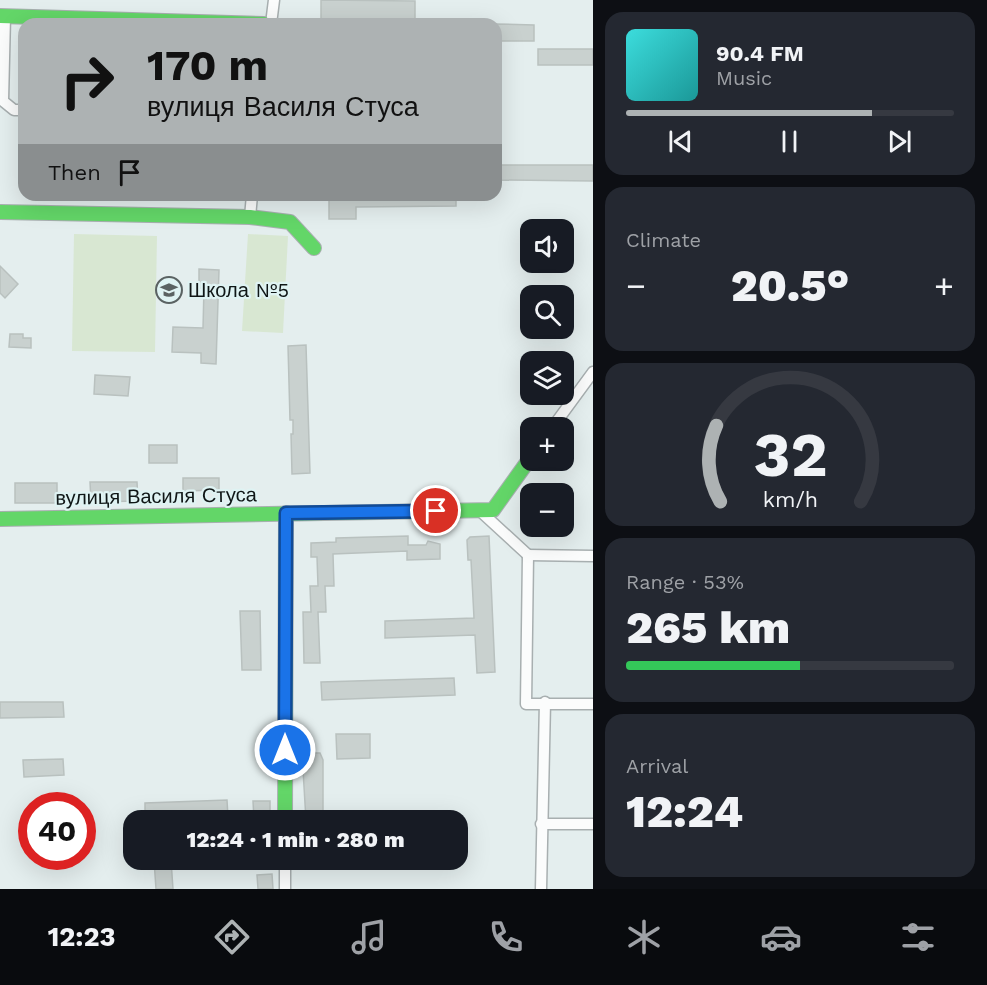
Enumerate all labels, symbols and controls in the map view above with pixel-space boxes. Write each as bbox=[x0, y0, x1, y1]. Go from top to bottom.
text: 170 m bbox=[147, 41, 268, 90]
text: 90.4 FM bbox=[716, 41, 804, 66]
icon: right bbox=[48, 42, 126, 120]
text: Music bbox=[716, 66, 772, 90]
text: вулиця Василя Стуса bbox=[147, 91, 419, 123]
icon: previous bbox=[664, 125, 697, 158]
icon: pause bbox=[773, 125, 806, 158]
icon: next bbox=[883, 125, 916, 158]
icon: arrive bbox=[113, 156, 146, 189]
text: Then bbox=[48, 160, 101, 185]
map controls bbox=[520, 219, 574, 537]
button: sound bbox=[520, 219, 574, 273]
text: Climate bbox=[626, 228, 701, 252]
text: 20.5° bbox=[731, 259, 849, 312]
text: − bbox=[626, 266, 646, 305]
text: + bbox=[934, 266, 954, 305]
school or university icon: Школа №5 bbox=[154, 275, 184, 305]
place label: Школа №5 bbox=[188, 278, 289, 302]
button: search bbox=[520, 285, 574, 339]
button: layers bbox=[520, 351, 574, 405]
button: + bbox=[520, 417, 574, 471]
text: 32 bbox=[753, 418, 827, 491]
street label: вулиця Василя Стуса bbox=[55, 482, 258, 510]
button: − bbox=[520, 483, 574, 537]
pin bbox=[410, 485, 461, 536]
text: km/h bbox=[762, 487, 818, 512]
icon: arrive bbox=[419, 494, 452, 527]
text: Range · 53% bbox=[626, 570, 744, 594]
text: 265 km bbox=[626, 601, 790, 654]
position arrow bbox=[253, 718, 317, 782]
text: Arrival bbox=[626, 754, 688, 778]
text: 12:24 bbox=[626, 785, 743, 838]
speed limit sign: 40 bbox=[18, 792, 96, 870]
text: 12:24 · 1 min · 280 m bbox=[187, 827, 405, 852]
icon: directions bbox=[211, 916, 253, 958]
icon: music bbox=[348, 916, 390, 958]
icon: phone bbox=[485, 916, 527, 958]
icon: climate bbox=[623, 916, 665, 958]
icon: car bbox=[760, 916, 802, 958]
icon: filters bbox=[897, 916, 939, 958]
text: 12:23 bbox=[48, 921, 116, 953]

